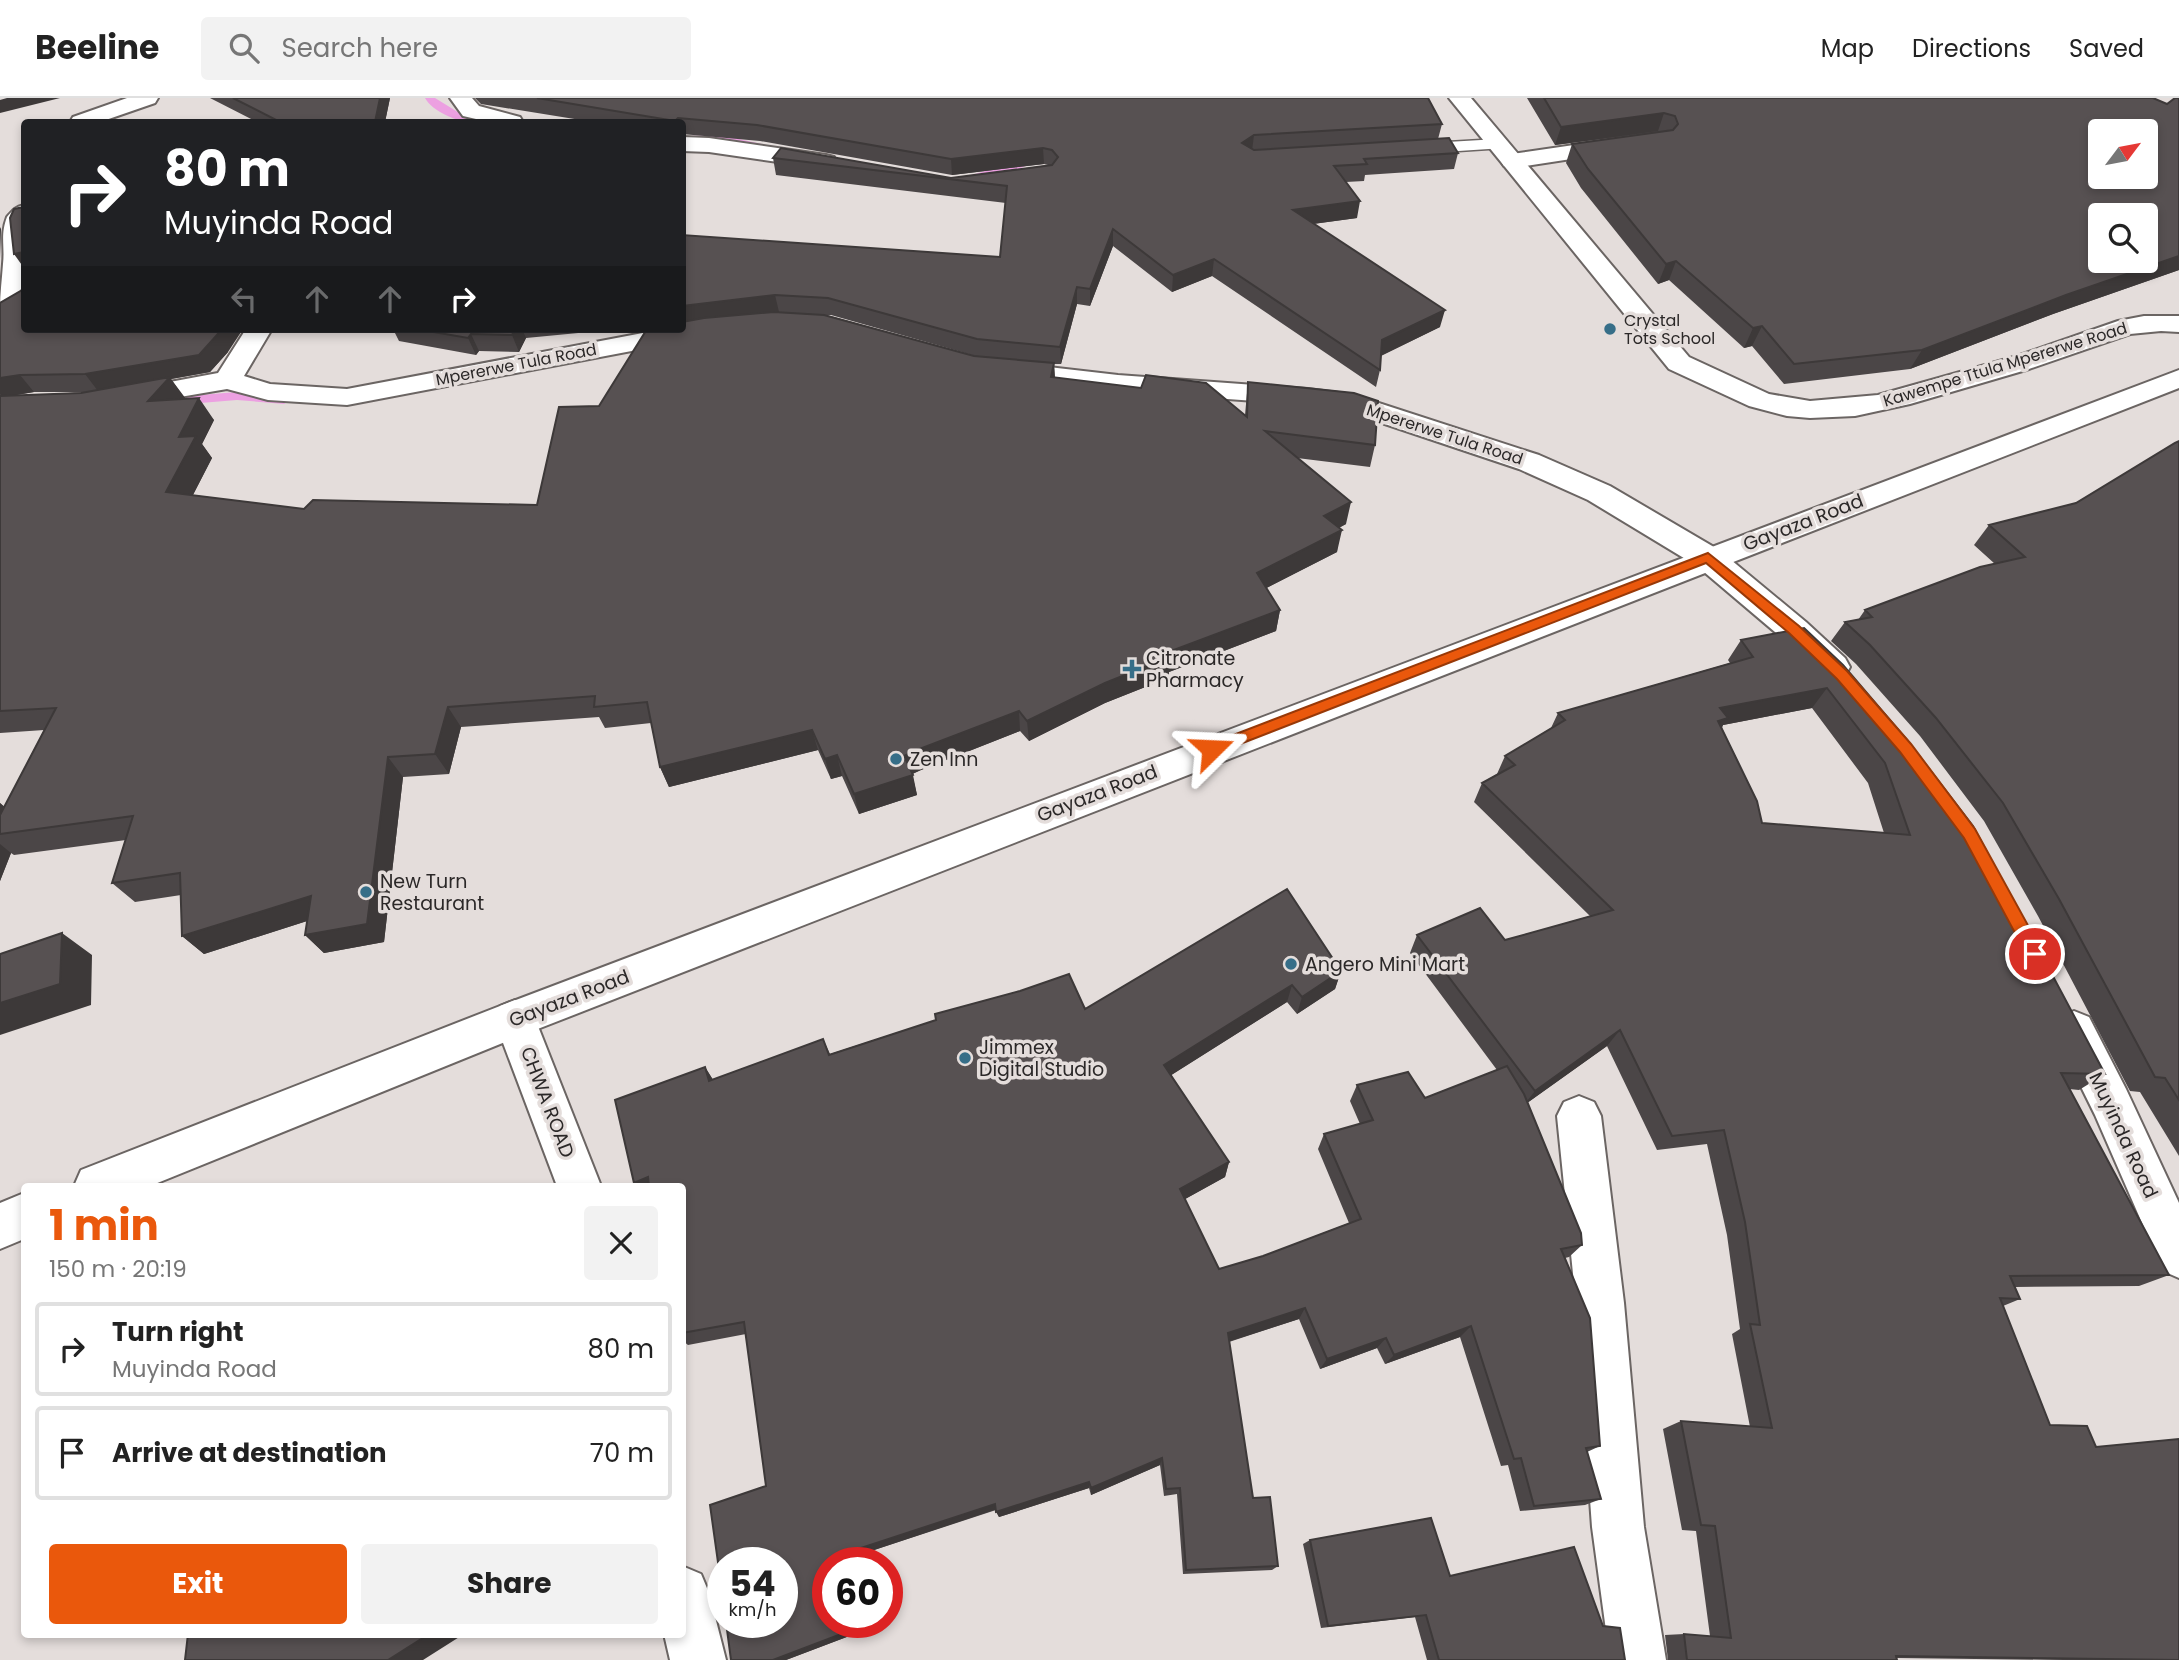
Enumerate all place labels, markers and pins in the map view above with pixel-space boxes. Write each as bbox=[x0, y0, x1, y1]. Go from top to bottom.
place label: Crystal Tots School bbox=[1624, 309, 1715, 350]
marker: Crystal Tots School bbox=[1602, 321, 1618, 337]
place label: Citronate Pharmacy bbox=[1146, 645, 1244, 694]
marker: Citronate Pharmacy bbox=[1124, 661, 1140, 677]
place label: Zen Inn bbox=[910, 746, 978, 773]
marker: Zen Inn bbox=[888, 751, 904, 767]
place label: New Turn Restaurant bbox=[380, 868, 484, 917]
marker: New Turn Restaurant bbox=[358, 884, 374, 900]
pin bbox=[2005, 924, 2065, 984]
place label: Angero Mini Mart bbox=[1305, 951, 1465, 978]
marker: Angero Mini Mart bbox=[1283, 956, 1299, 972]
place label: Jimmex Digital Studio bbox=[979, 1034, 1104, 1083]
marker: Jimmex Digital Studio bbox=[957, 1050, 973, 1066]

